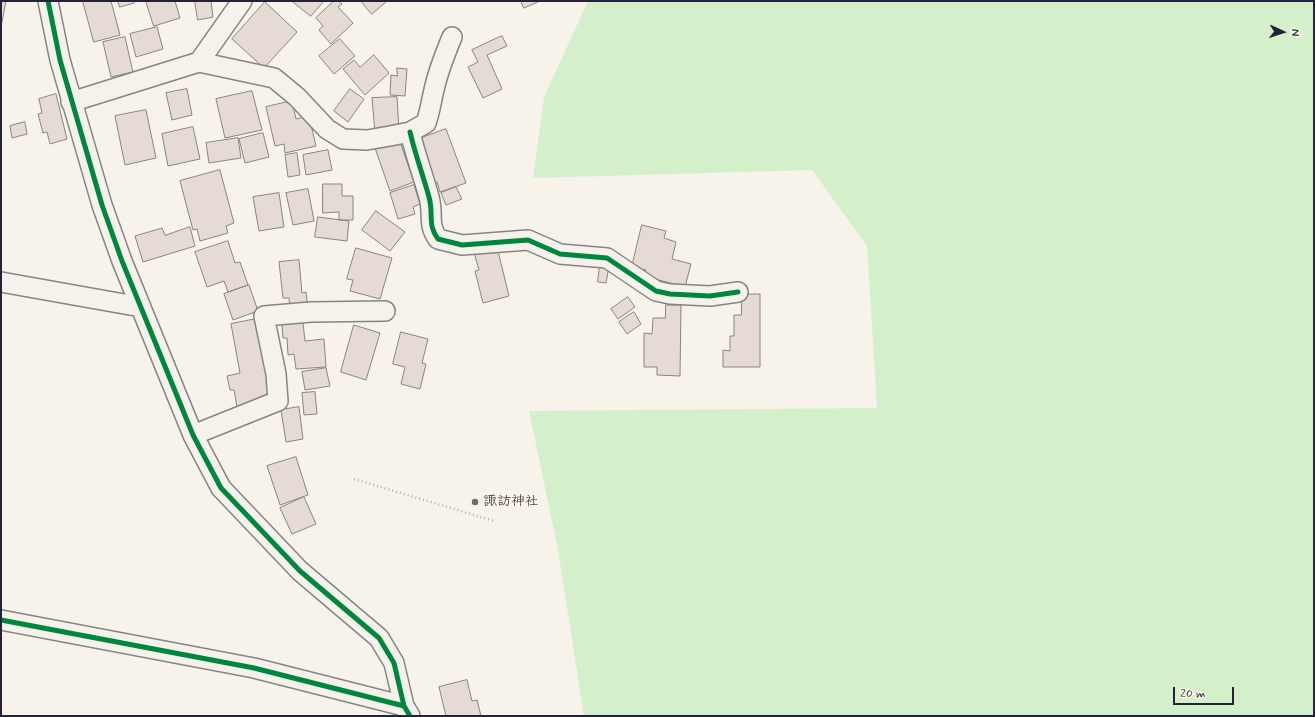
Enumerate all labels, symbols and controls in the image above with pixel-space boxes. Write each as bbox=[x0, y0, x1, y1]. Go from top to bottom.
north arrow bbox=[1263, 12, 1303, 52]
text: N bbox=[1288, 29, 1302, 37]
place label: 諏訪神社 bbox=[483, 494, 539, 510]
marker: 諏訪神社 bbox=[470, 497, 480, 507]
scale bar bbox=[1175, 679, 1236, 705]
text: 20 m bbox=[1180, 686, 1206, 702]

